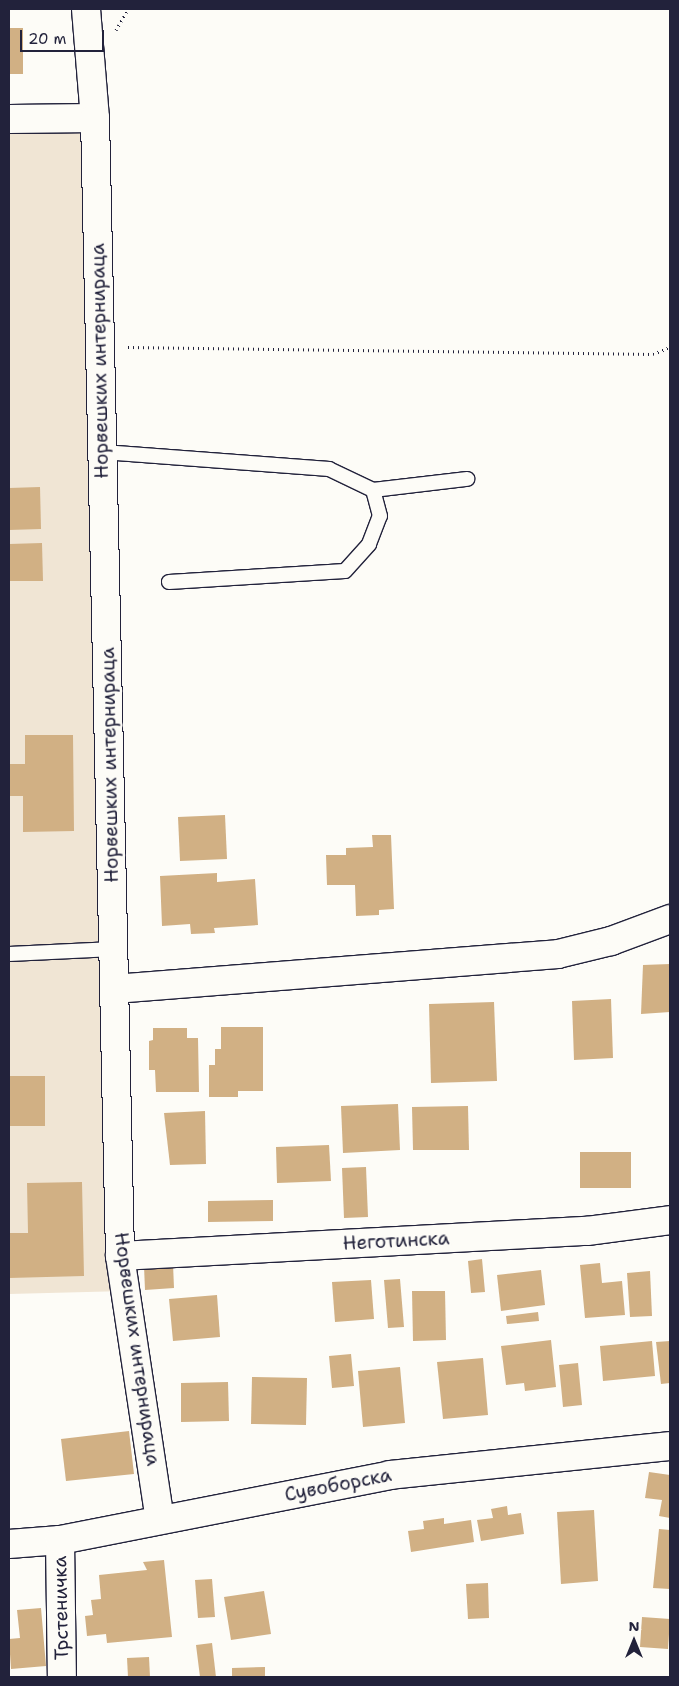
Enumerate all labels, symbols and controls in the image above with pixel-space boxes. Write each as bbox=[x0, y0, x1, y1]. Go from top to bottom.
scale bar bbox=[22, 20, 106, 52]
text: 20 m bbox=[28, 29, 67, 49]
street label: Норвешких интернираца bbox=[87, 243, 113, 479]
street label: Норвешких интернираца bbox=[97, 647, 123, 883]
street label: Неготинска bbox=[342, 1227, 450, 1255]
street label: Норвешких интернираца bbox=[109, 1231, 165, 1467]
street label: Сувоборска bbox=[283, 1463, 393, 1507]
street label: Трстеничка bbox=[49, 1556, 73, 1660]
north arrow bbox=[609, 1616, 659, 1666]
text: N bbox=[628, 1617, 640, 1635]

